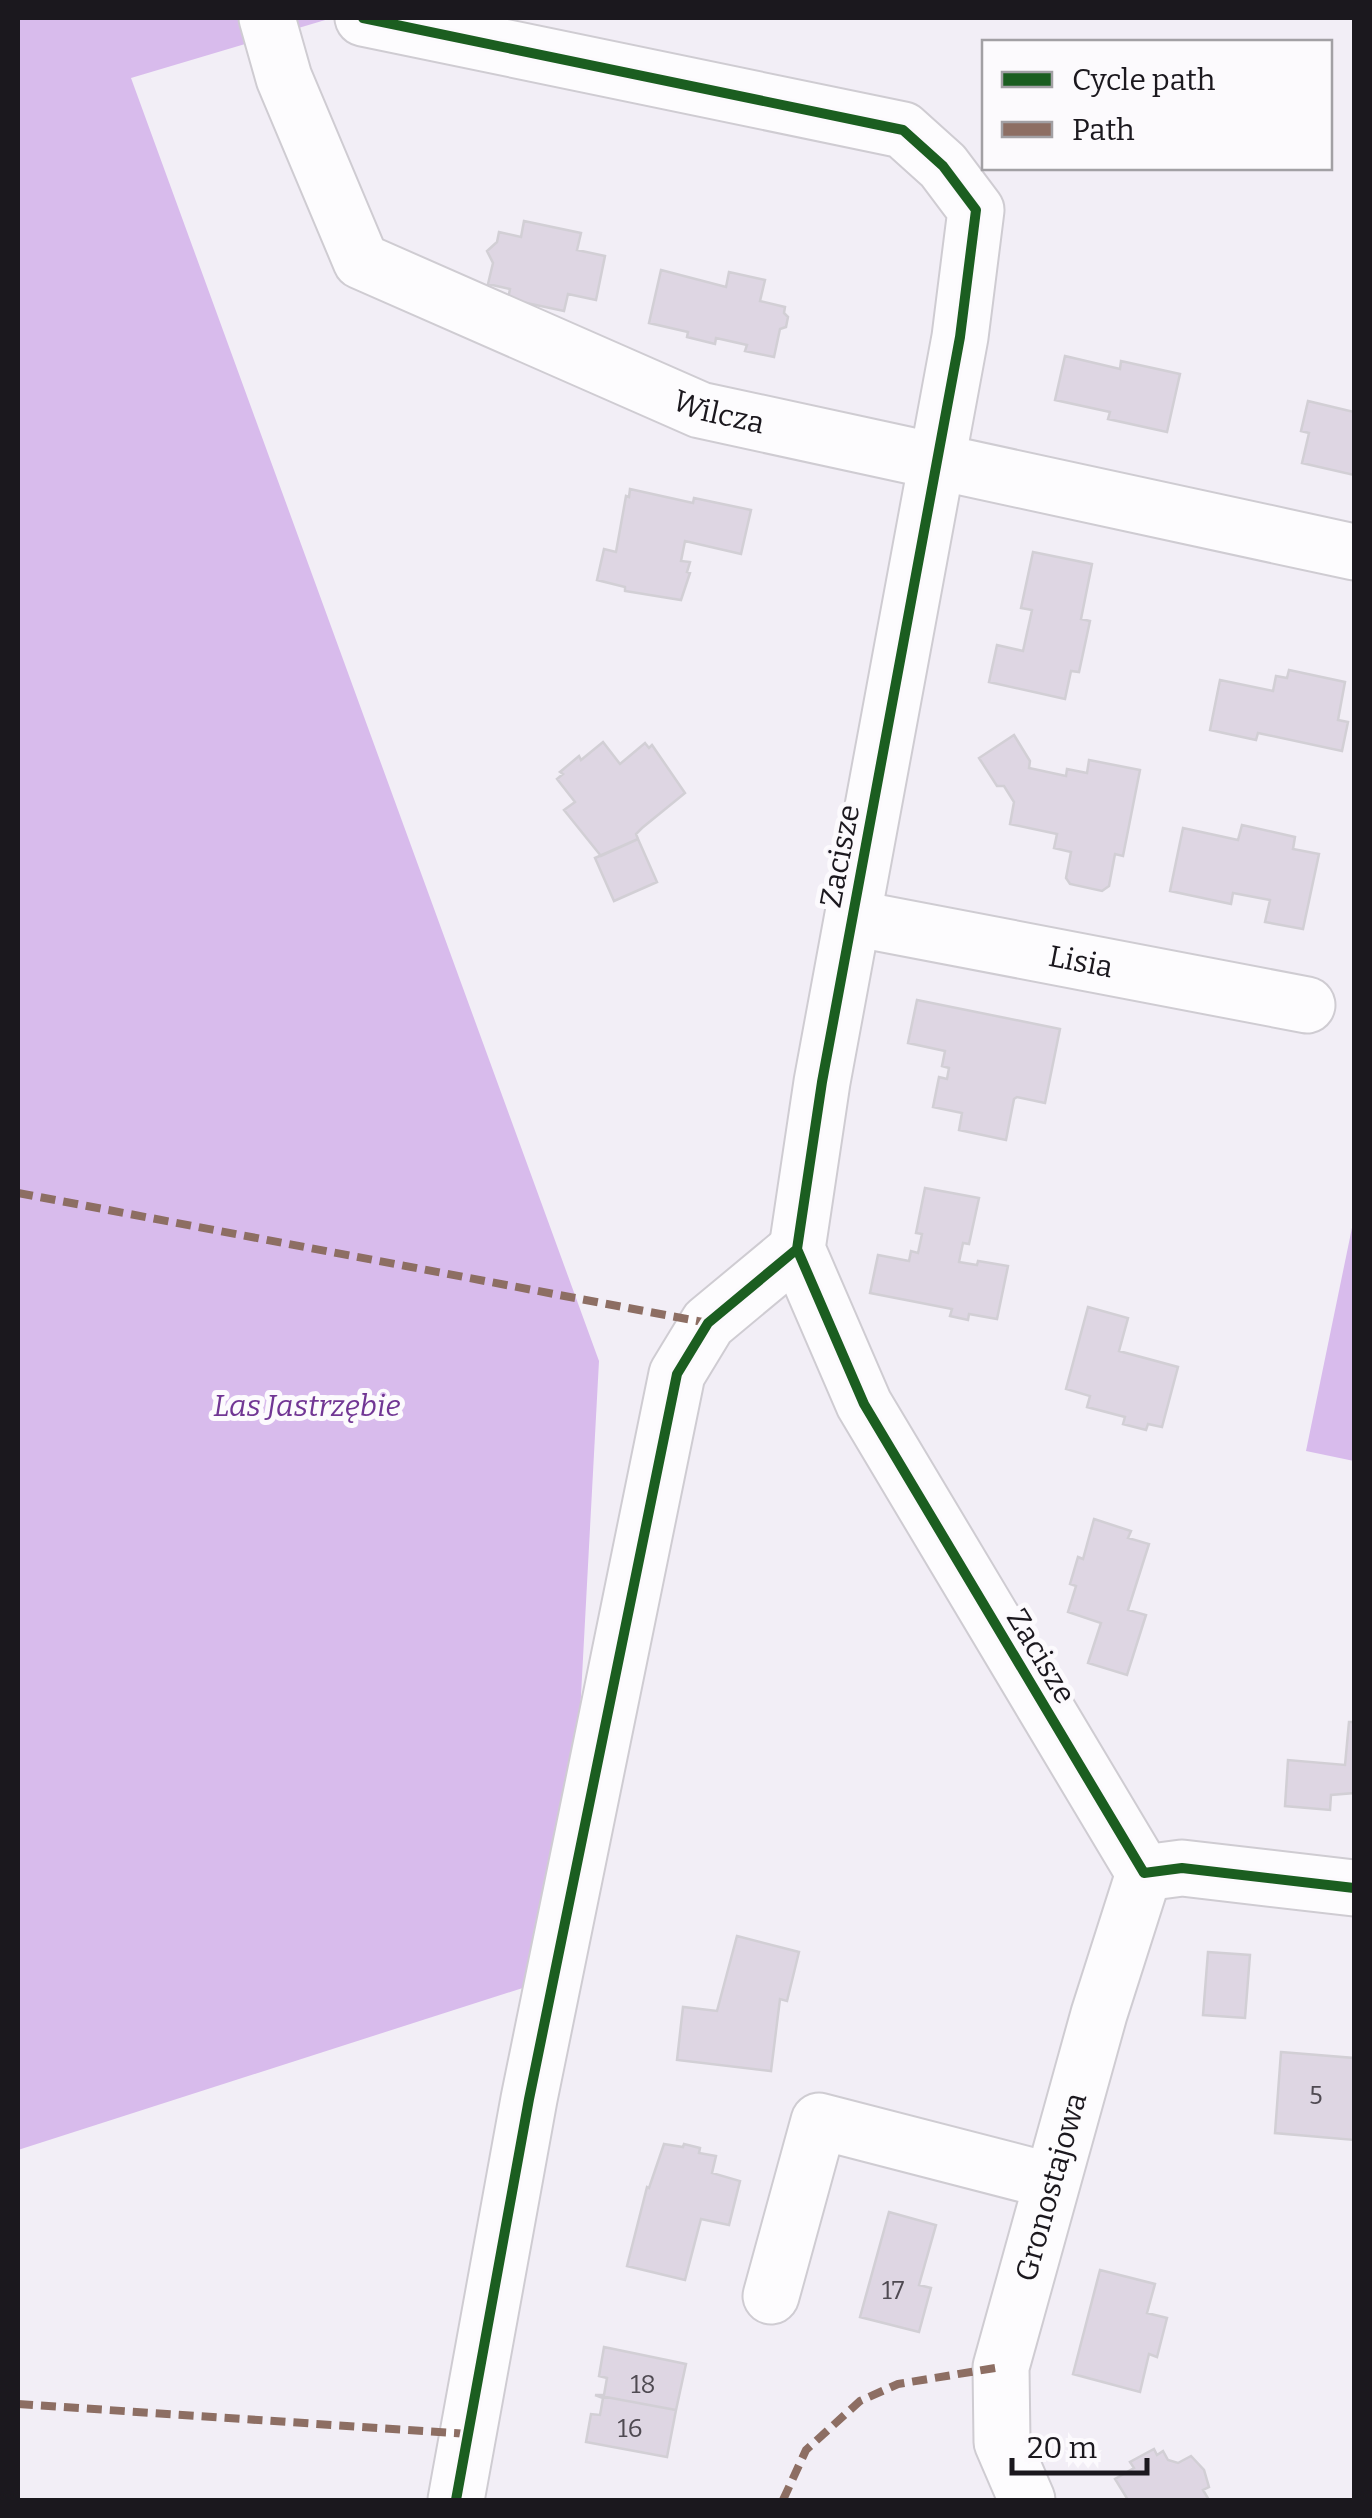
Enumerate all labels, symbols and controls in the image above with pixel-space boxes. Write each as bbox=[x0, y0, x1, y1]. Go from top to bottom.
legend bbox=[982, 40, 1332, 170]
text: Cycle path bbox=[1072, 62, 1216, 98]
text: Path bbox=[1072, 112, 1135, 148]
street label: Wilcza bbox=[667, 382, 768, 441]
street label: Zacisze bbox=[812, 802, 868, 910]
street label: Lisia bbox=[1046, 938, 1116, 985]
park label: Las Jastrzębie bbox=[213, 1388, 401, 1424]
street label: Zacisze bbox=[999, 1602, 1083, 1710]
house number: 5 bbox=[1309, 2081, 1323, 2111]
street label: Gronostajowa bbox=[1008, 2089, 1094, 2285]
house number: 17 bbox=[882, 2276, 905, 2306]
house number: 18 bbox=[630, 2370, 656, 2400]
scale bar bbox=[1012, 2413, 1147, 2475]
house number: 16 bbox=[618, 2414, 642, 2444]
text: 20 m bbox=[1027, 2430, 1098, 2466]

